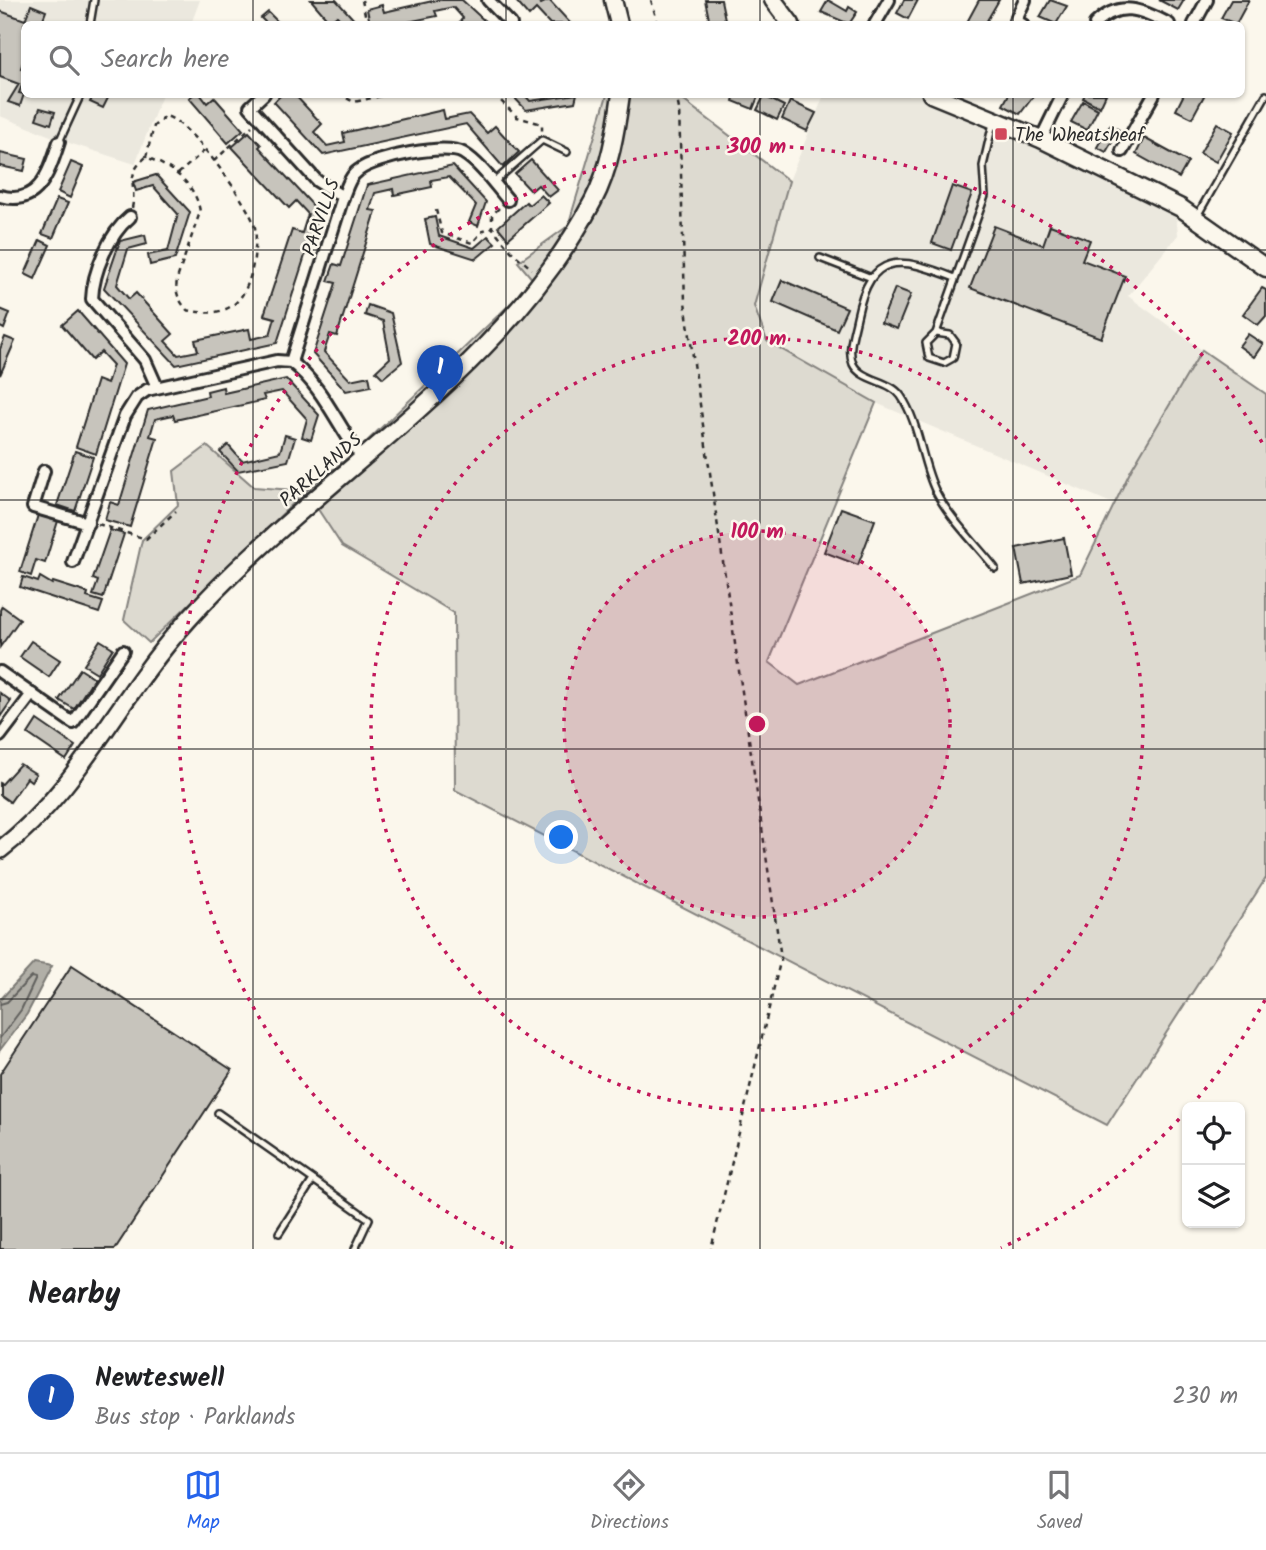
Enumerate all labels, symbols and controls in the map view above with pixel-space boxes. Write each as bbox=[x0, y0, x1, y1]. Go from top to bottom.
search box bbox=[21, 21, 1245, 98]
text: Search here bbox=[101, 39, 229, 81]
icon: search bbox=[45, 41, 83, 79]
place label: The Wheatsheaf bbox=[1015, 121, 1146, 151]
marker: The Wheatsheaf bbox=[993, 126, 1009, 142]
text: 300 m bbox=[727, 131, 786, 164]
street label: PARVILLS bbox=[295, 175, 349, 260]
text: 200 m bbox=[727, 323, 787, 356]
pin: 1 bbox=[417, 345, 463, 403]
street label: PARKLANDS bbox=[273, 426, 369, 515]
text: 100 m bbox=[730, 516, 784, 549]
centre of rings bbox=[745, 712, 769, 736]
your location bbox=[544, 820, 578, 854]
map controls bbox=[1182, 1102, 1245, 1228]
button: locate bbox=[1182, 1102, 1245, 1165]
button: layers bbox=[1182, 1165, 1245, 1228]
text: Nearby bbox=[28, 1271, 120, 1319]
text: Newteswell bbox=[95, 1358, 224, 1400]
text: 1 bbox=[48, 1379, 54, 1415]
text: 230 m bbox=[1172, 1379, 1238, 1415]
text: Bus stop · Parklands bbox=[95, 1400, 295, 1436]
tab: Map bbox=[184, 1466, 222, 1538]
tab: Directions bbox=[590, 1466, 669, 1538]
tab: Saved bbox=[1037, 1466, 1082, 1538]

